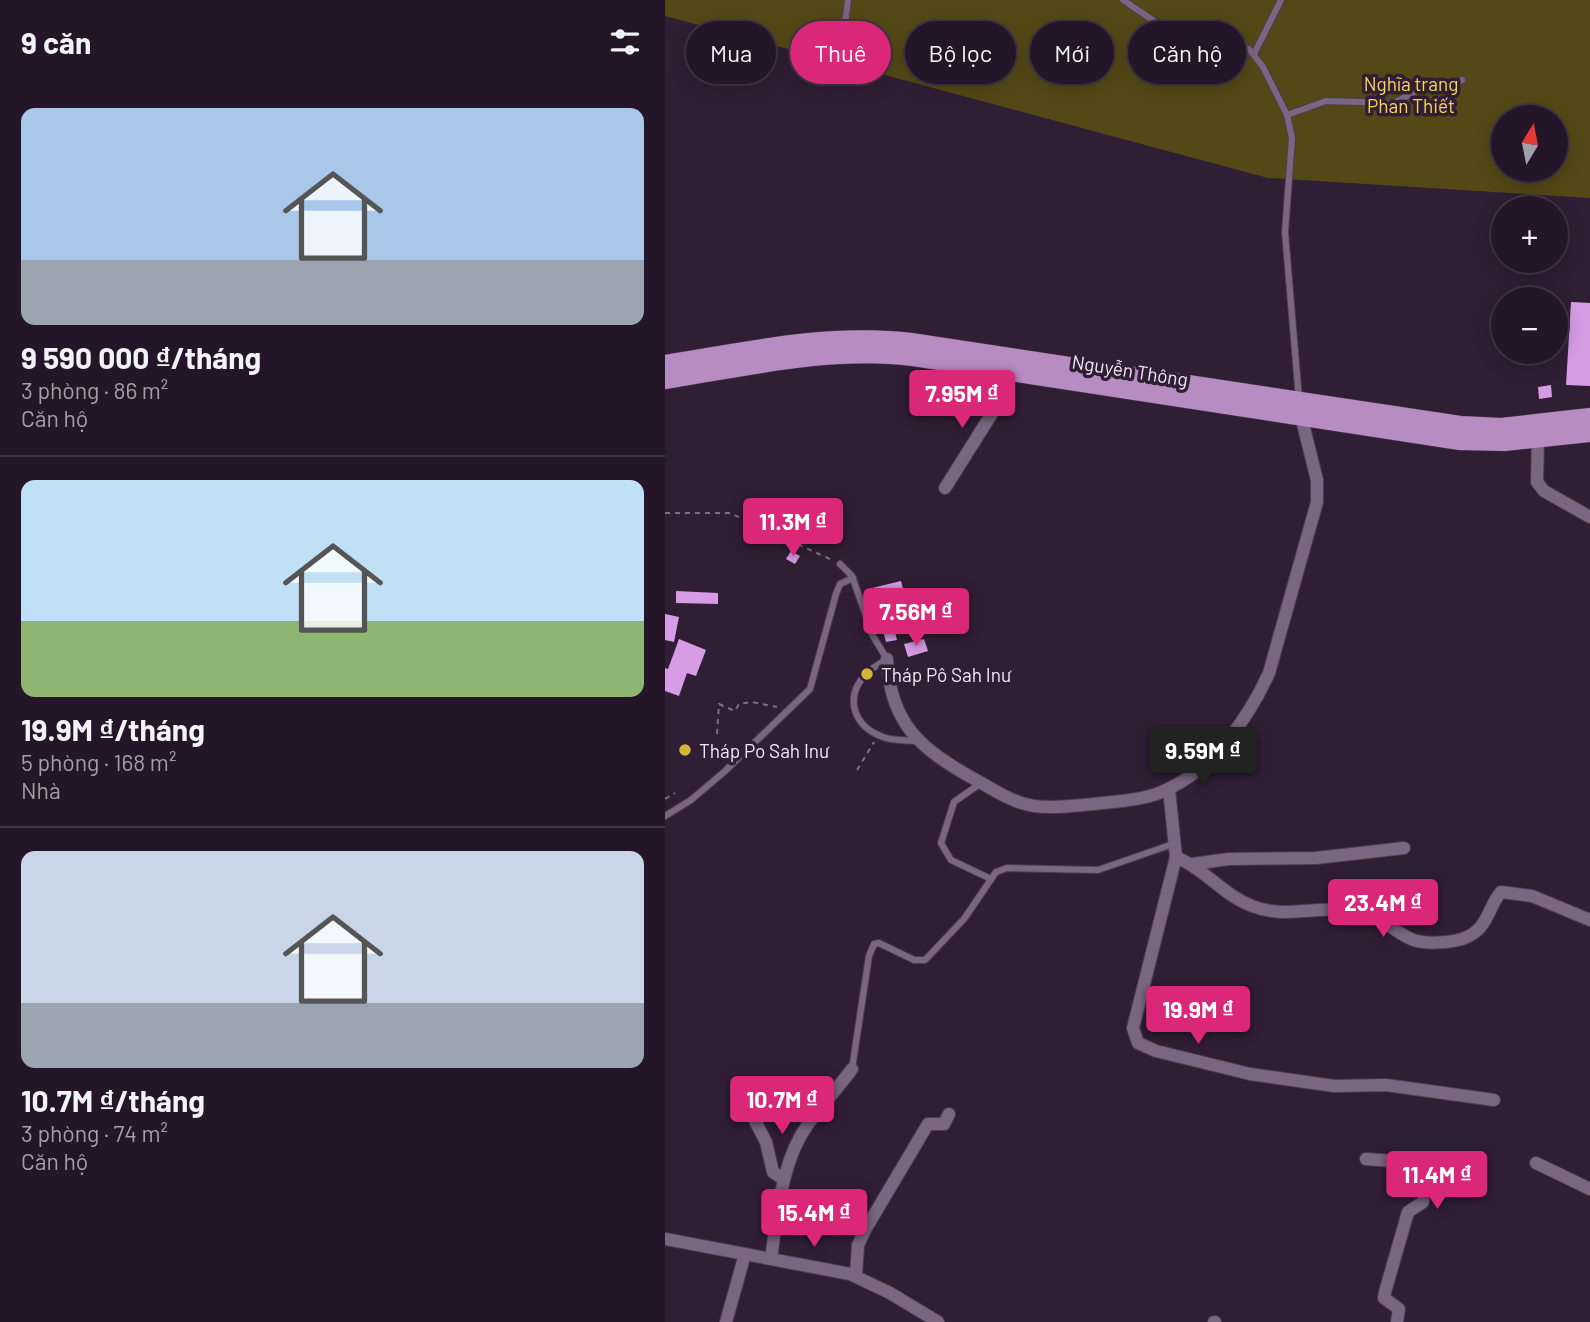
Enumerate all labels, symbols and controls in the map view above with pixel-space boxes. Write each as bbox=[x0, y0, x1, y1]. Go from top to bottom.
chip: Mua bbox=[686, 21, 776, 84]
chip: Thuê bbox=[790, 21, 891, 84]
chip: Bộ lọc bbox=[905, 21, 1016, 84]
chip: Mới bbox=[1030, 21, 1114, 84]
chip: Căn hộ bbox=[1128, 21, 1246, 84]
icon: filters bbox=[606, 23, 644, 61]
text: 9 căn bbox=[21, 24, 91, 60]
park label: Nghĩa trang Phan Thiết bbox=[1364, 72, 1458, 117]
north arrow bbox=[1491, 105, 1568, 182]
map controls bbox=[1491, 105, 1568, 364]
icon: home bbox=[270, 153, 396, 279]
button: + bbox=[1491, 196, 1568, 273]
button: − bbox=[1491, 287, 1568, 364]
text: 9 590 000 ₫/tháng bbox=[21, 339, 261, 375]
street label: Nguyễn Thông bbox=[1070, 349, 1190, 391]
pin: 7.95M ₫ bbox=[897, 370, 1027, 430]
text: 3 phòng · 86 m² bbox=[21, 376, 168, 404]
text: 7.95M ₫ bbox=[925, 379, 999, 407]
text: Căn hộ bbox=[21, 404, 88, 432]
pin: 11.3M ₫ bbox=[728, 498, 858, 558]
text: 11.3M ₫ bbox=[759, 507, 827, 535]
icon: home bbox=[270, 525, 396, 651]
pin: 7.56M ₫ bbox=[851, 588, 981, 648]
text: 7.56M ₫ bbox=[879, 597, 953, 625]
place label: Tháp Pô Sah Inư bbox=[881, 663, 1012, 686]
marker: Tháp Pô Sah Inư bbox=[859, 666, 875, 682]
text: 19.9M ₫/tháng bbox=[21, 711, 205, 747]
pin: 9.59M ₫ bbox=[1138, 728, 1268, 787]
text: 9.59M ₫ bbox=[1165, 736, 1241, 764]
place label: Tháp Po Sah Inư bbox=[699, 739, 830, 762]
marker: Tháp Po Sah Inư bbox=[677, 742, 693, 758]
text: 5 phòng · 168 m² bbox=[21, 748, 176, 776]
text: Nhà bbox=[21, 776, 61, 804]
pin: 23.4M ₫ bbox=[1318, 880, 1448, 939]
text: 23.4M ₫ bbox=[1344, 888, 1422, 916]
icon: home bbox=[270, 896, 396, 1022]
pin: 19.9M ₫ bbox=[1133, 986, 1263, 1046]
text: 19.9M ₫ bbox=[1162, 995, 1234, 1023]
pin: 10.7M ₫ bbox=[717, 1076, 847, 1136]
text: 10.7M ₫/tháng bbox=[21, 1082, 205, 1118]
text: 10.7M ₫ bbox=[746, 1085, 818, 1113]
text: 3 phòng · 74 m² bbox=[21, 1119, 168, 1147]
text: Căn hộ bbox=[21, 1147, 88, 1175]
pin: 11.4M ₫ bbox=[1372, 1152, 1502, 1211]
text: 11.4M ₫ bbox=[1402, 1160, 1472, 1188]
pin: 15.4M ₫ bbox=[749, 1190, 879, 1249]
text: 15.4M ₫ bbox=[777, 1198, 851, 1226]

